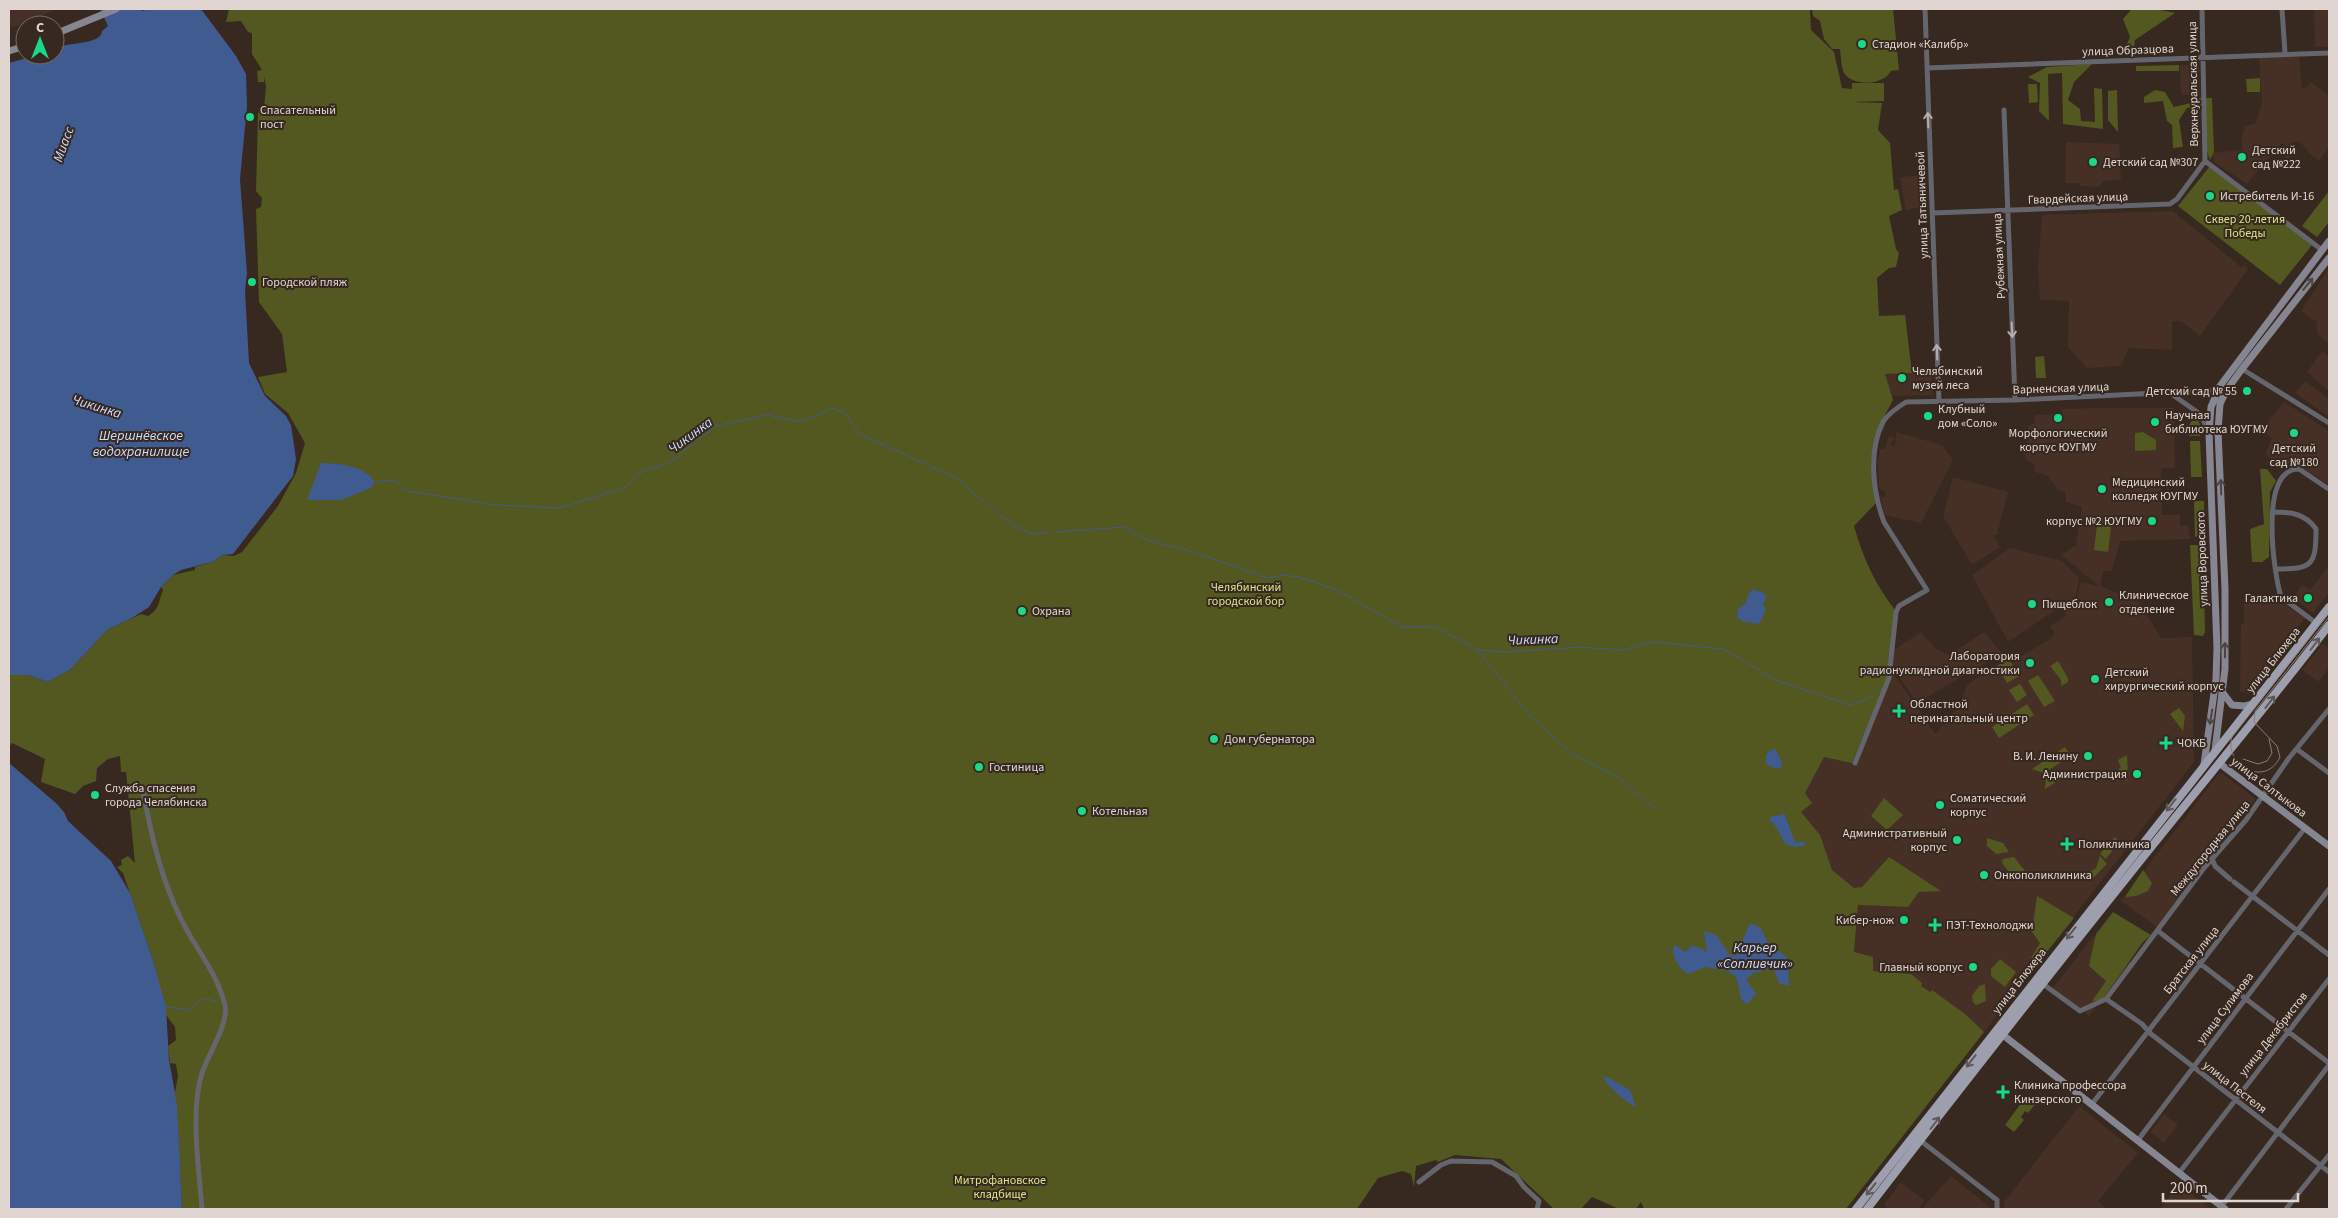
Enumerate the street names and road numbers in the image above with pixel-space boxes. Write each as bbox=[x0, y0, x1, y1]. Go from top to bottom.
street label: Верхнеуральская улица bbox=[2184, 21, 2203, 147]
street label: улица Образцова bbox=[2082, 40, 2174, 61]
street label: улица Татьяничевой bbox=[1912, 151, 1933, 259]
street label: Гвардейская улица bbox=[2027, 188, 2129, 209]
street label: Рубежная улица bbox=[1989, 213, 2010, 299]
street label: Варненская улица bbox=[2012, 378, 2110, 399]
street label: улица Воровского bbox=[2192, 511, 2213, 607]
street label: улица Блюхера bbox=[2242, 624, 2305, 697]
street label: улица Салтыкова bbox=[2227, 753, 2310, 822]
street label: Междугородная улица bbox=[2167, 797, 2254, 900]
street label: Братская улица bbox=[2159, 923, 2223, 998]
street label: улица Блюхера bbox=[1988, 945, 2051, 1018]
street label: улица Сулимова bbox=[2193, 969, 2258, 1048]
street label: улица Декабристов bbox=[2235, 989, 2312, 1080]
street label: улица Пестеля bbox=[2199, 1057, 2270, 1118]

